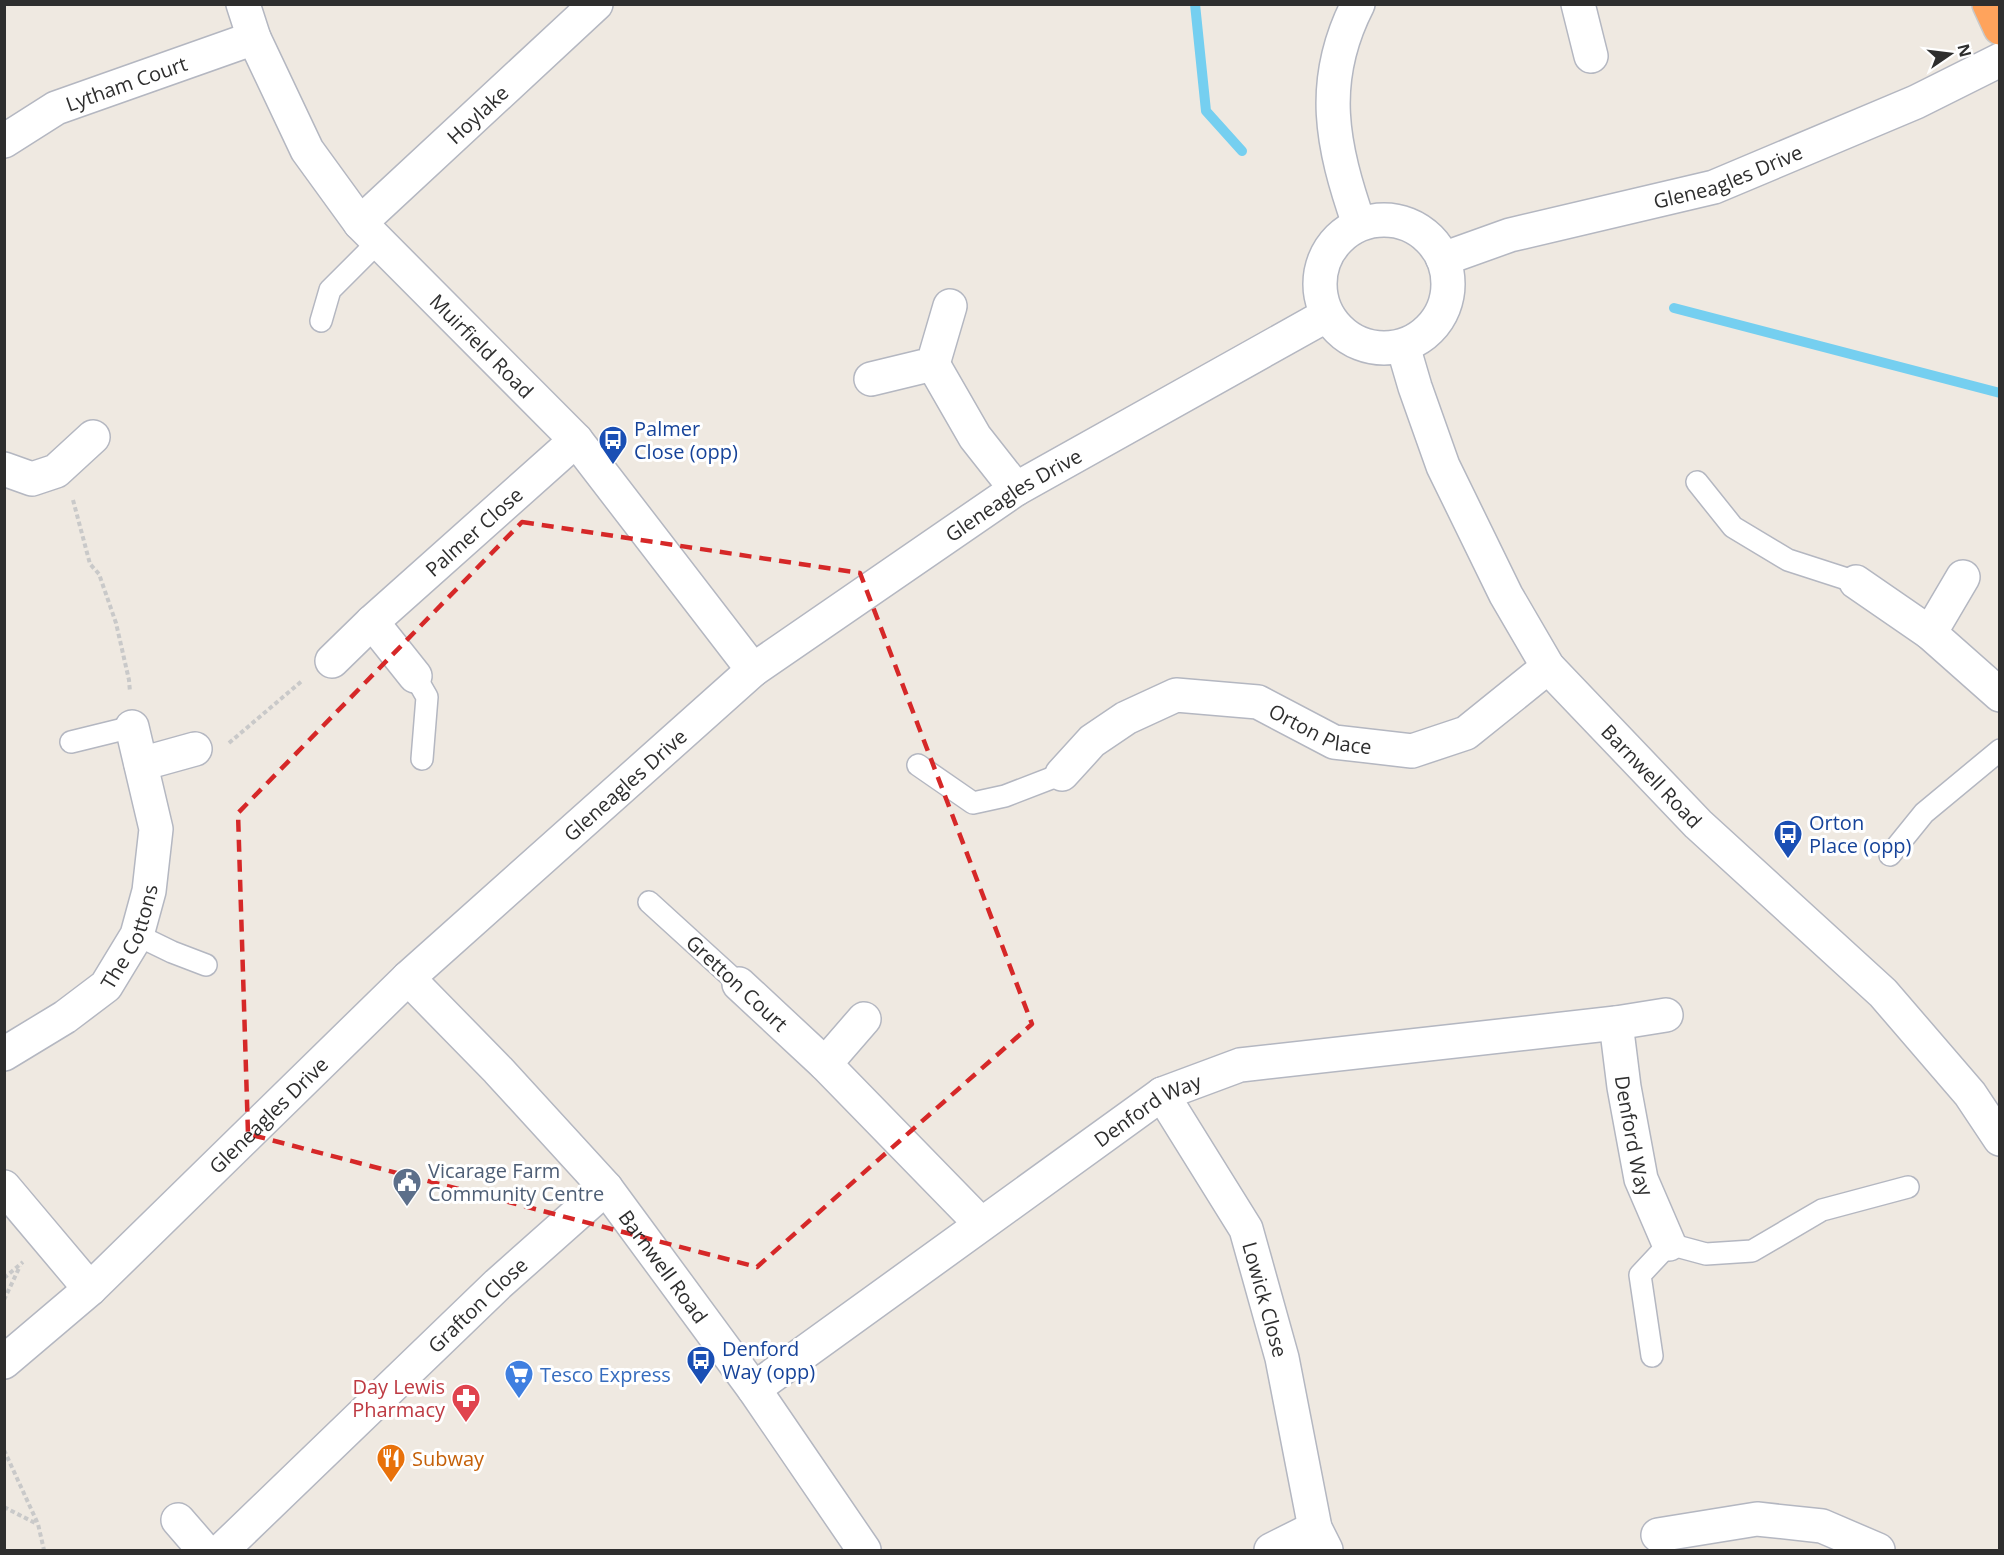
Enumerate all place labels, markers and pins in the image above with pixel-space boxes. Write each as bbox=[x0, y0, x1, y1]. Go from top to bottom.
place label: Palmer Close (opp) bbox=[634, 415, 738, 465]
bus stop icon: Palmer Close (opp) bbox=[597, 424, 629, 466]
place label: Orton Place (opp) bbox=[1809, 809, 1912, 859]
bus stop icon: Orton Place (opp) bbox=[1772, 818, 1804, 860]
place label: Vicarage Farm Community Centre bbox=[428, 1157, 604, 1207]
public building icon: Vicarage Farm Community Centre bbox=[391, 1166, 423, 1208]
place label: Denford Way (opp) bbox=[722, 1335, 815, 1385]
bus stop icon: Denford Way (opp) bbox=[685, 1344, 717, 1386]
supermarket icon: Tesco Express bbox=[503, 1358, 535, 1400]
place label: Tesco Express bbox=[540, 1361, 671, 1388]
place label: Day Lewis Pharmacy bbox=[352, 1373, 446, 1423]
pharmacy icon: Day Lewis Pharmacy bbox=[450, 1382, 482, 1424]
restaurant icon: Subway bbox=[375, 1442, 407, 1484]
place label: Subway bbox=[412, 1445, 485, 1472]

